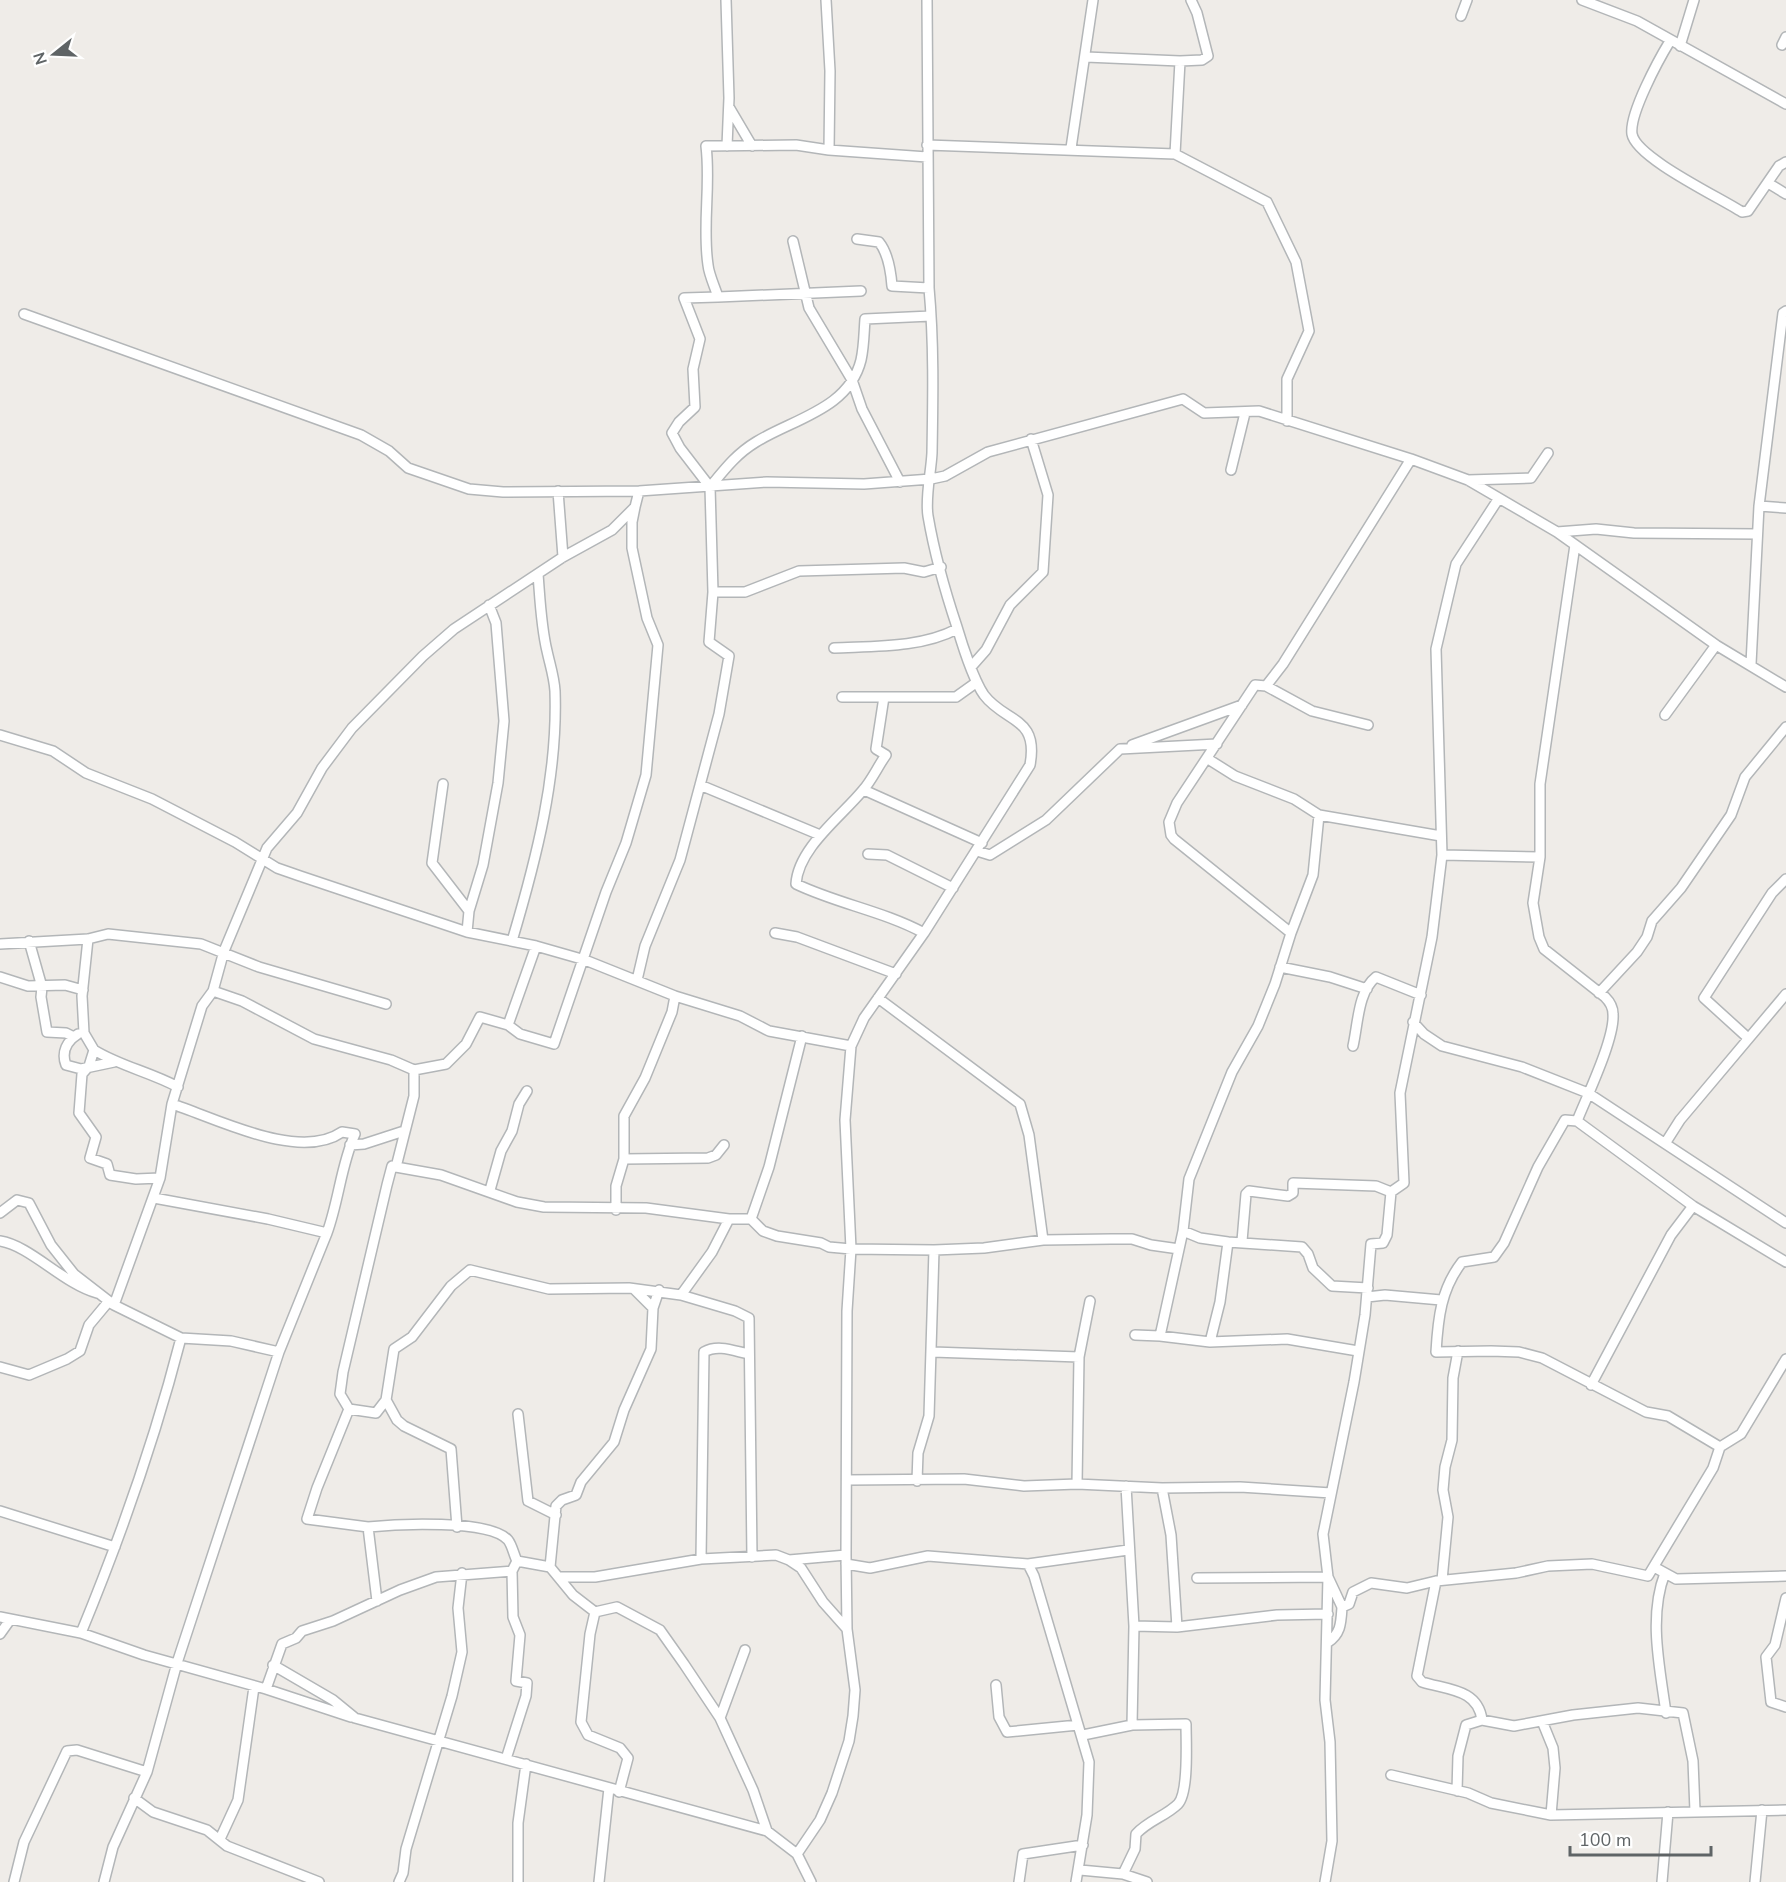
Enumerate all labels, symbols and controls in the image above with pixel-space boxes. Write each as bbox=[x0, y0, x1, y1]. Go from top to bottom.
north arrow bbox=[24, 24, 84, 84]
text: N bbox=[28, 49, 53, 67]
scale bar bbox=[1570, 1819, 1711, 1857]
text: 100 m bbox=[1579, 1828, 1631, 1852]

